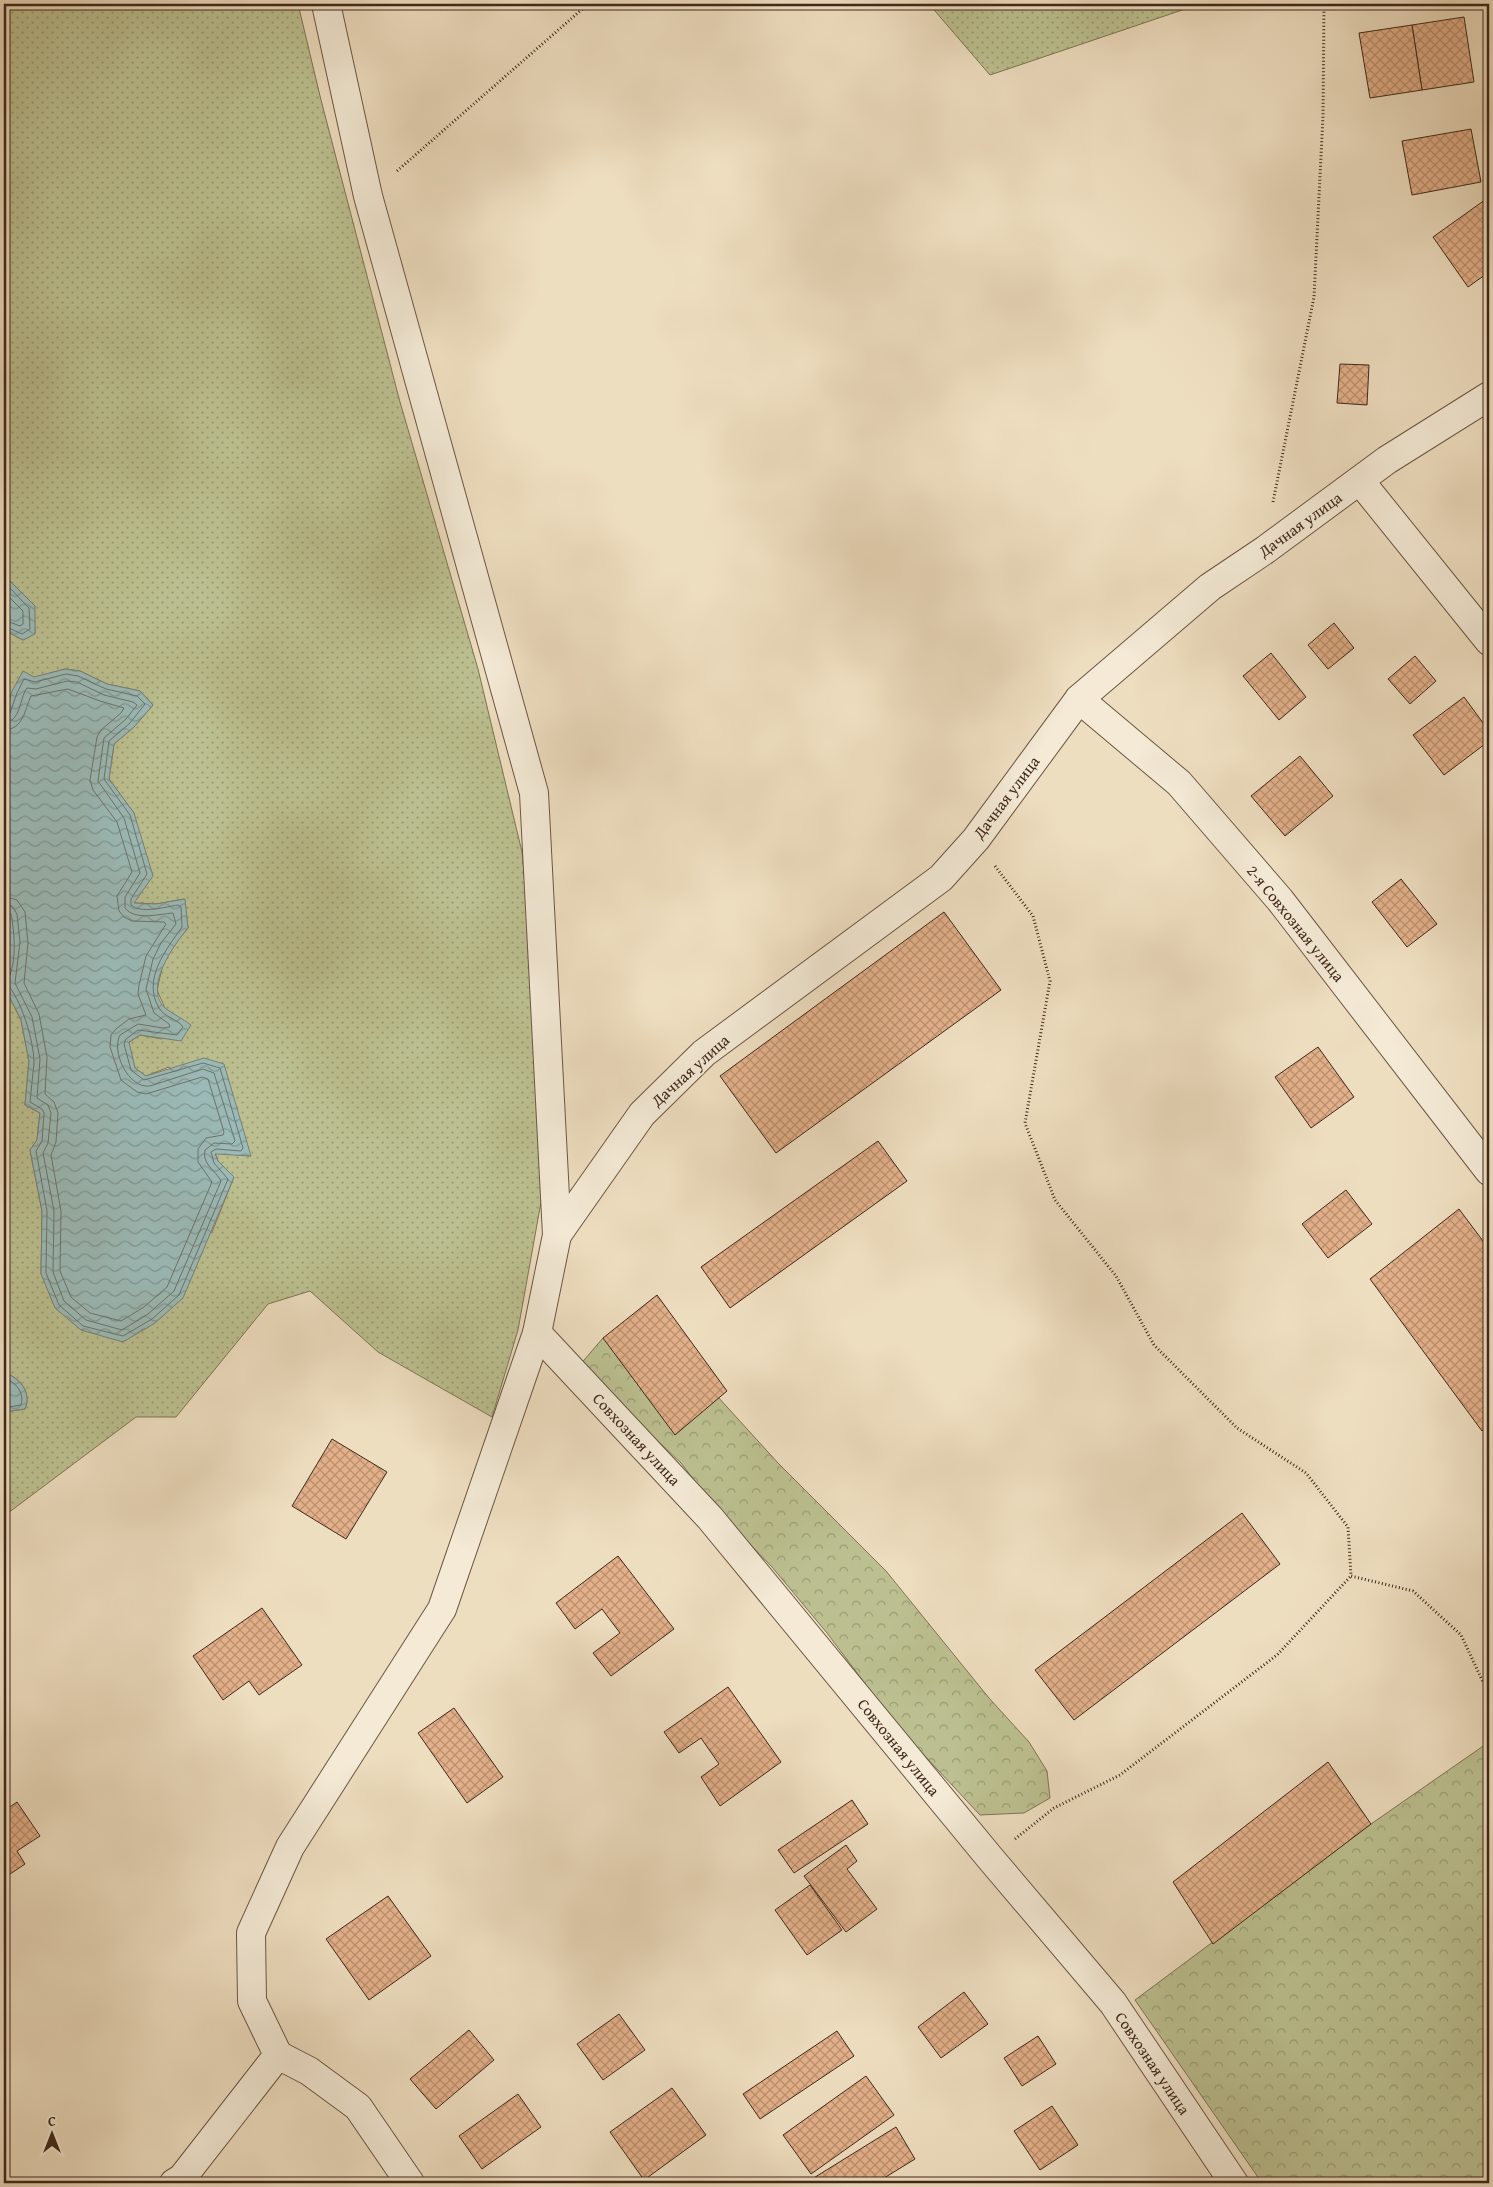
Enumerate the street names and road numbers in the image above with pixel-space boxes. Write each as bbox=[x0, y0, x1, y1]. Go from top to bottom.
street label: Дачная улица bbox=[1252, 485, 1347, 563]
street label: Дачная улица bbox=[966, 750, 1045, 844]
street label: 2-я Совхозная улица bbox=[1241, 859, 1351, 987]
street label: Дачная улица bbox=[645, 1028, 735, 1112]
street label: Совхозная улица bbox=[587, 1387, 687, 1491]
street label: Совхозная улица bbox=[852, 1693, 946, 1801]
street label: Совхозная улица bbox=[1110, 2007, 1197, 2120]

